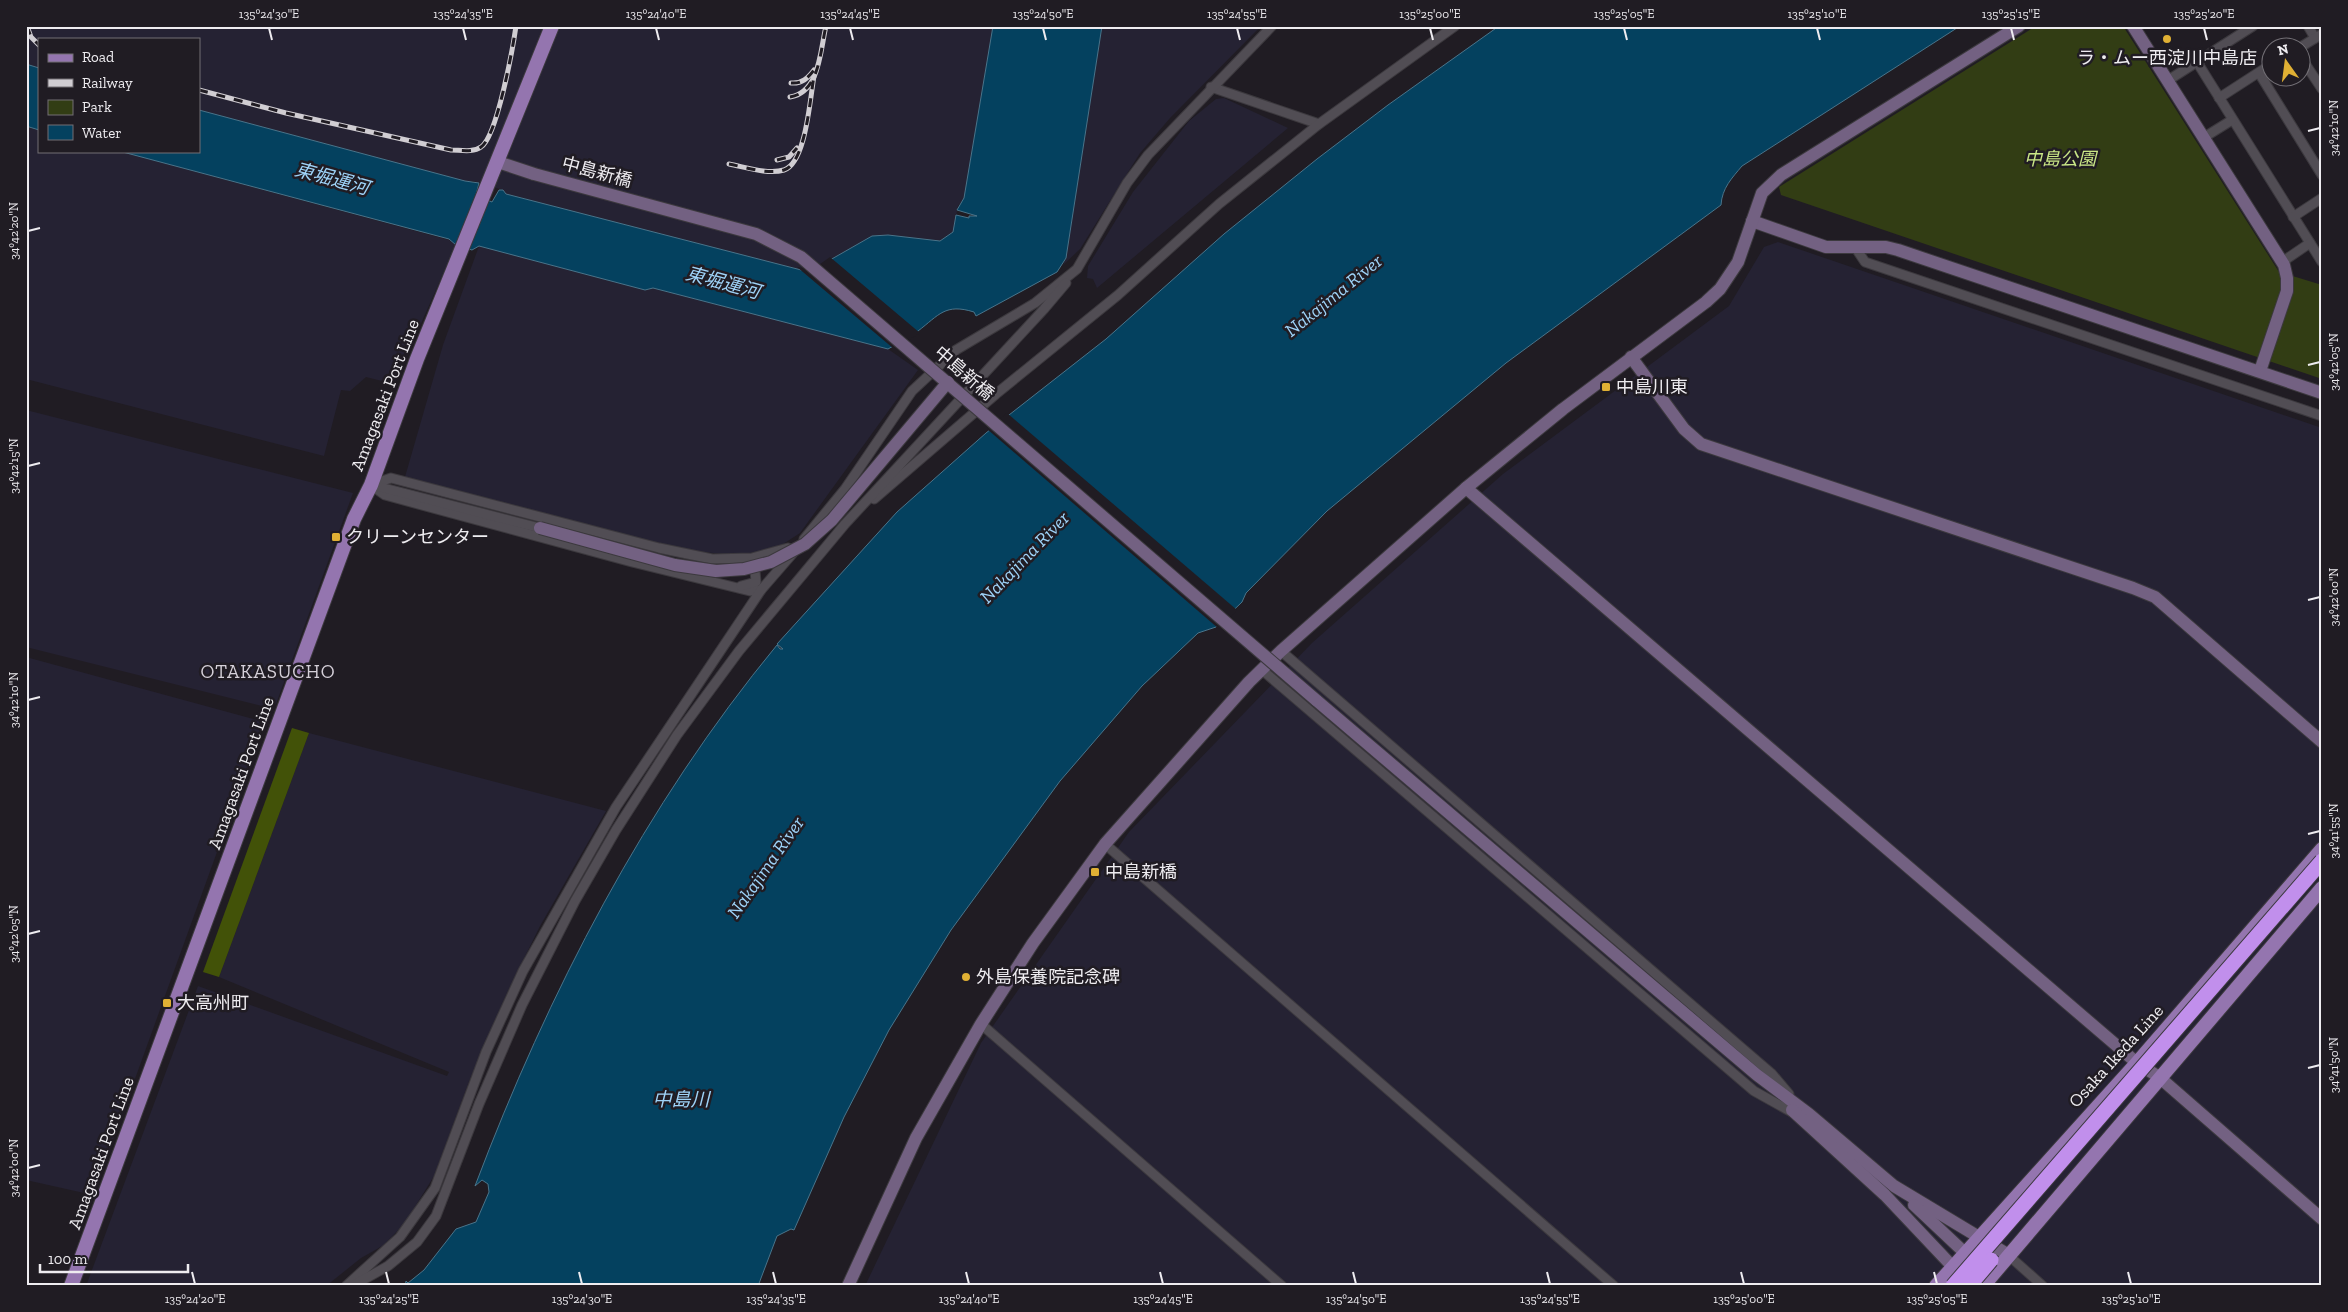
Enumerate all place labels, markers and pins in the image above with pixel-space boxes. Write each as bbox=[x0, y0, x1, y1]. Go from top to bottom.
marker: ラ・ムー西淀川中島店 bbox=[2161, 33, 2173, 45]
place label: ラ・ムー西淀川中島店 bbox=[2077, 47, 2257, 69]
place label: 中島川東 bbox=[1616, 376, 1688, 398]
marker: 中島川東 bbox=[1600, 381, 1612, 393]
place label: クリーンセンター bbox=[346, 526, 489, 548]
marker: クリーンセンター bbox=[330, 531, 342, 543]
place label: 中島新橋 bbox=[1105, 861, 1177, 883]
marker: 中島新橋 bbox=[1089, 866, 1101, 878]
place label: 外島保養院記念碑 bbox=[976, 966, 1120, 988]
marker: 外島保養院記念碑 bbox=[960, 971, 972, 983]
place label: 大高州町 bbox=[177, 992, 249, 1014]
marker: 大高州町 bbox=[161, 997, 173, 1009]

